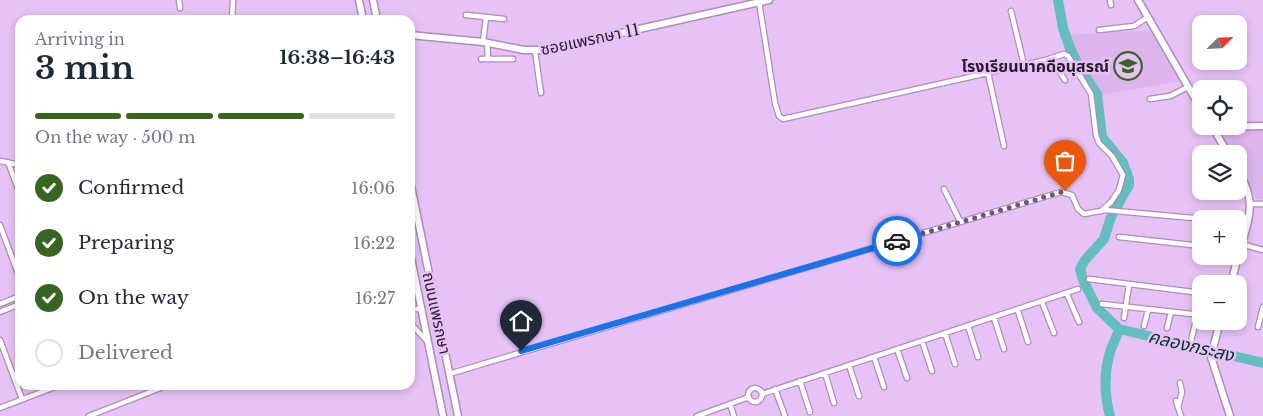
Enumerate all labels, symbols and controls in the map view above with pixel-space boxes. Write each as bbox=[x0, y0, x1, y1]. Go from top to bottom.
north arrow bbox=[1192, 15, 1248, 70]
map controls bbox=[1192, 15, 1247, 330]
street label: ซอยแพรกษา 11 bbox=[539, 19, 641, 59]
text: Arriving in bbox=[35, 29, 125, 49]
text: 16:38–16:43 bbox=[279, 46, 395, 69]
text: 3 min bbox=[35, 48, 134, 88]
school or university icon: โรงเรียนนาคดีอนุสรณ์ bbox=[1113, 51, 1143, 81]
place label: โรงเรียนนาคดีอนุสรณ์ bbox=[962, 56, 1109, 76]
button: locate bbox=[1192, 80, 1247, 135]
text: On the way · 500 m bbox=[35, 127, 195, 147]
pin bbox=[1044, 140, 1086, 191]
button: layers bbox=[1192, 145, 1247, 200]
icon: bag bbox=[1051, 147, 1079, 175]
icon: check bbox=[35, 174, 63, 202]
text: Confirmed bbox=[78, 176, 184, 199]
text: 16:06 bbox=[351, 178, 395, 198]
button: + bbox=[1192, 210, 1247, 265]
courier bbox=[872, 216, 922, 266]
icon: car bbox=[883, 227, 911, 255]
icon: check bbox=[35, 229, 63, 257]
text: Preparing bbox=[78, 231, 174, 254]
text: 16:22 bbox=[353, 233, 395, 253]
street label: ถนนแพรกษา bbox=[419, 270, 455, 356]
button: − bbox=[1192, 275, 1247, 330]
icon: check bbox=[35, 284, 63, 312]
text: On the way bbox=[78, 286, 189, 309]
text: 16:27 bbox=[355, 288, 395, 308]
pin bbox=[500, 300, 542, 351]
icon: home bbox=[507, 307, 535, 335]
water label: คลองกระสง bbox=[1146, 326, 1237, 367]
text: Delivered bbox=[78, 341, 173, 364]

